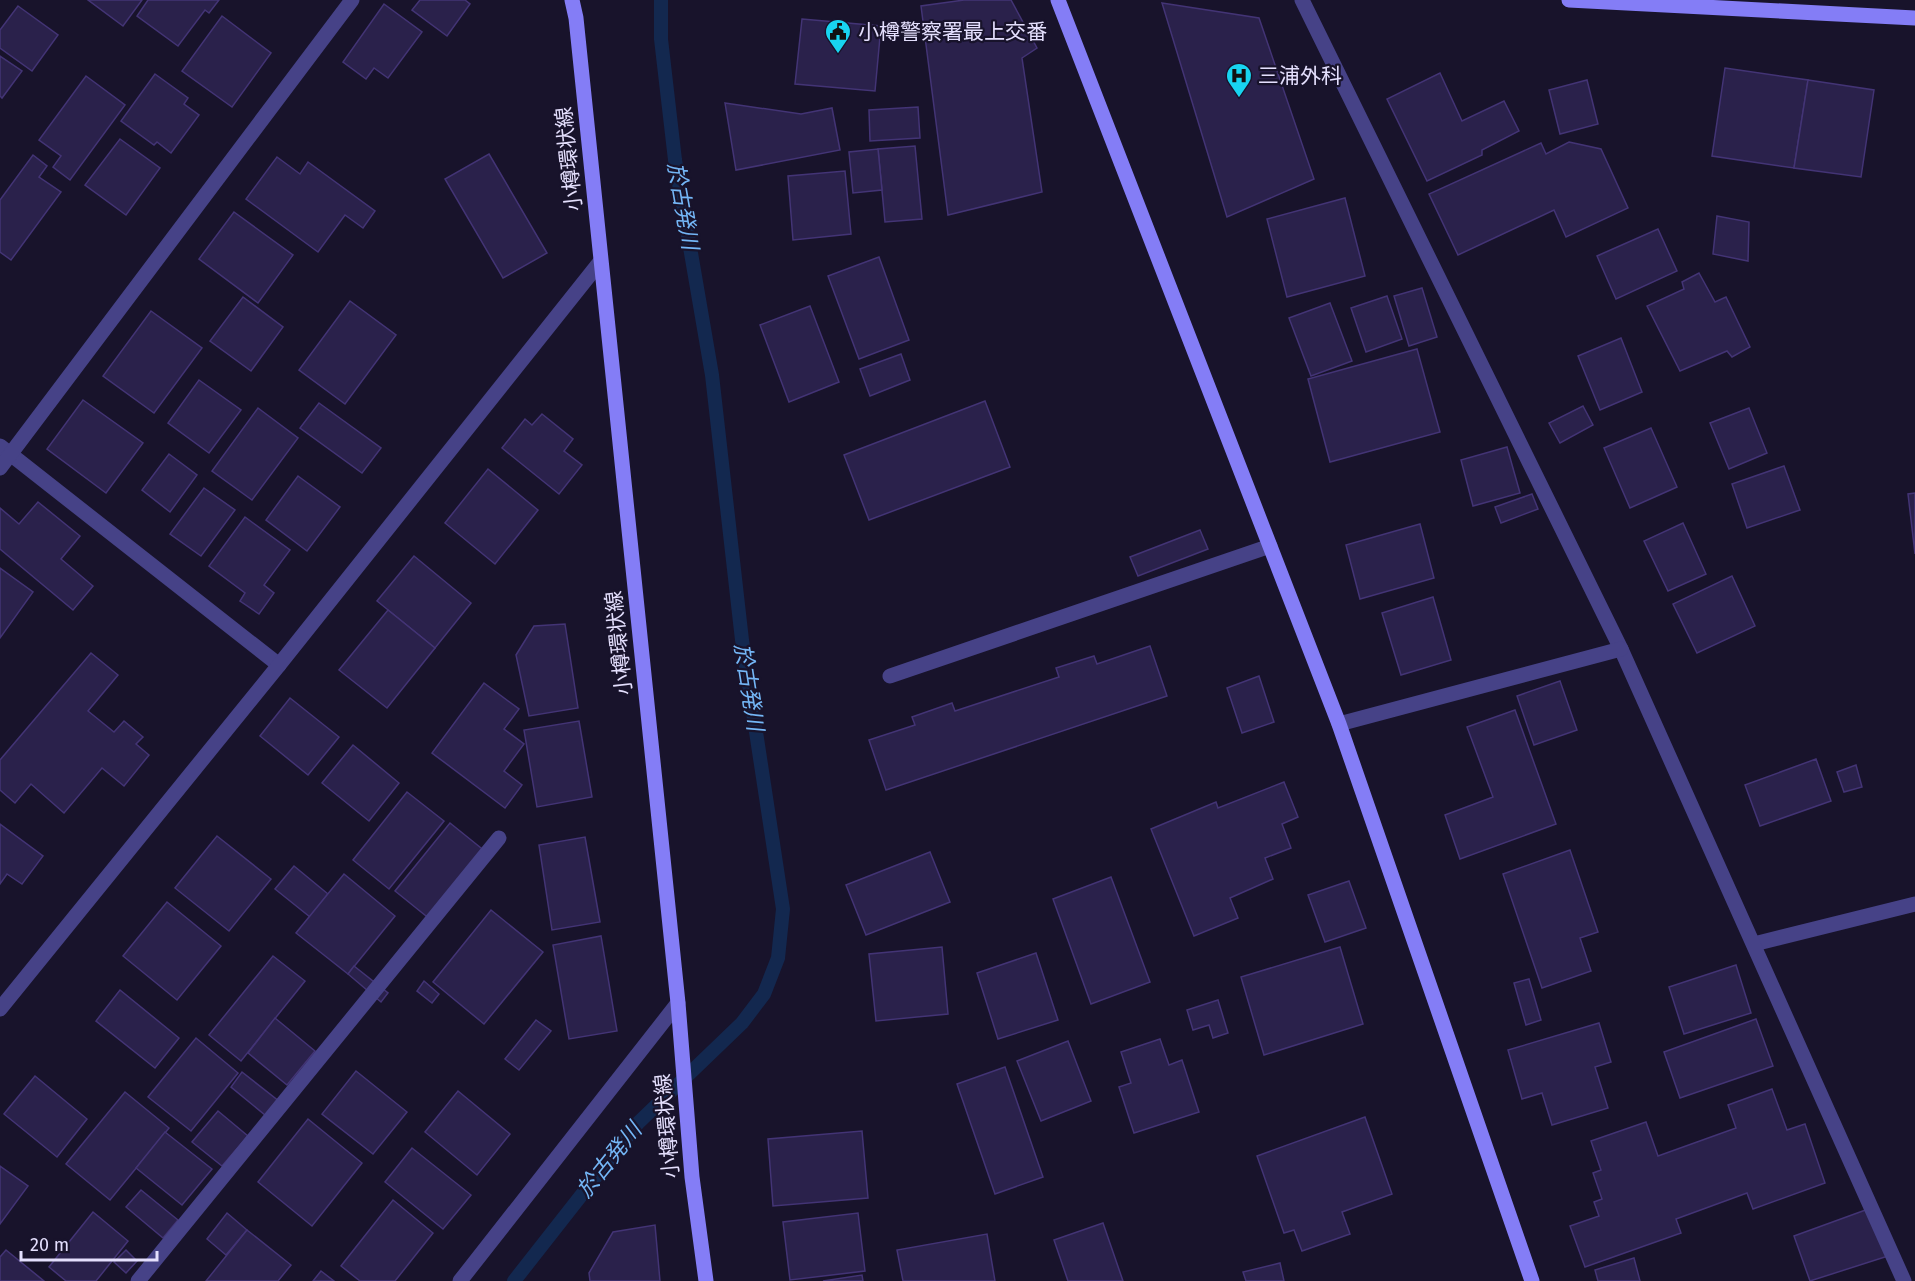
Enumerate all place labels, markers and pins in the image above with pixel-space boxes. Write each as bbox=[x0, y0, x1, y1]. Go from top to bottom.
public building icon: 小樽警察署最上交番 bbox=[823, 17, 853, 55]
place label: 小樽警察署最上交番 bbox=[858, 19, 1047, 45]
hospital icon: 三浦外科 bbox=[1224, 61, 1254, 99]
place label: 三浦外科 bbox=[1258, 63, 1342, 89]

